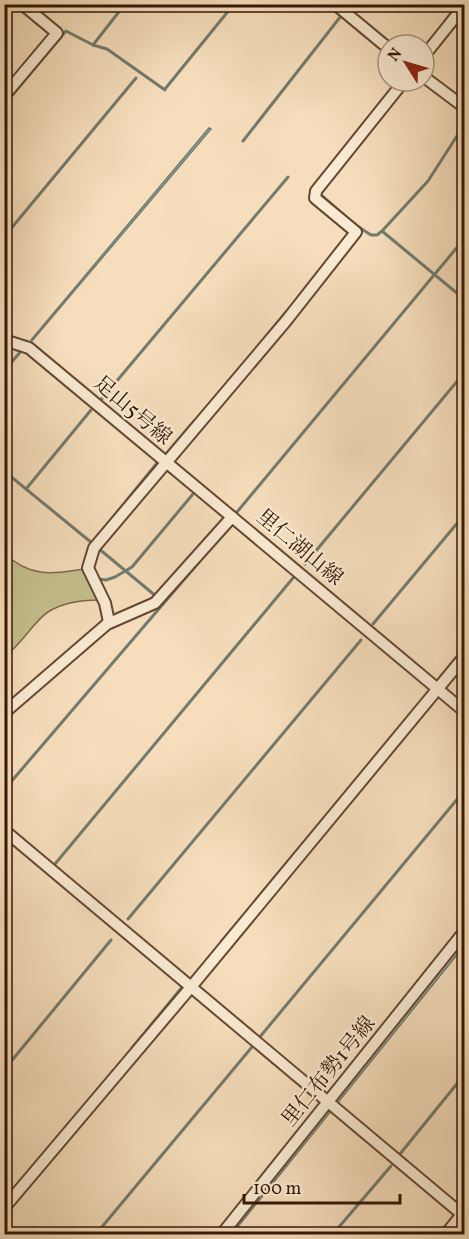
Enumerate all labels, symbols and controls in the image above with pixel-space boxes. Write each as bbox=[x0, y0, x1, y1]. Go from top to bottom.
north arrow bbox=[376, 33, 436, 93]
text: N bbox=[383, 44, 408, 66]
street label: 足山5号線 bbox=[87, 370, 177, 453]
street label: 里仁湖山線 bbox=[249, 503, 349, 593]
street label: 里仁布勢1号線 bbox=[276, 1011, 383, 1133]
scale bar bbox=[244, 1167, 400, 1205]
text: 100 m bbox=[253, 1177, 302, 1202]

